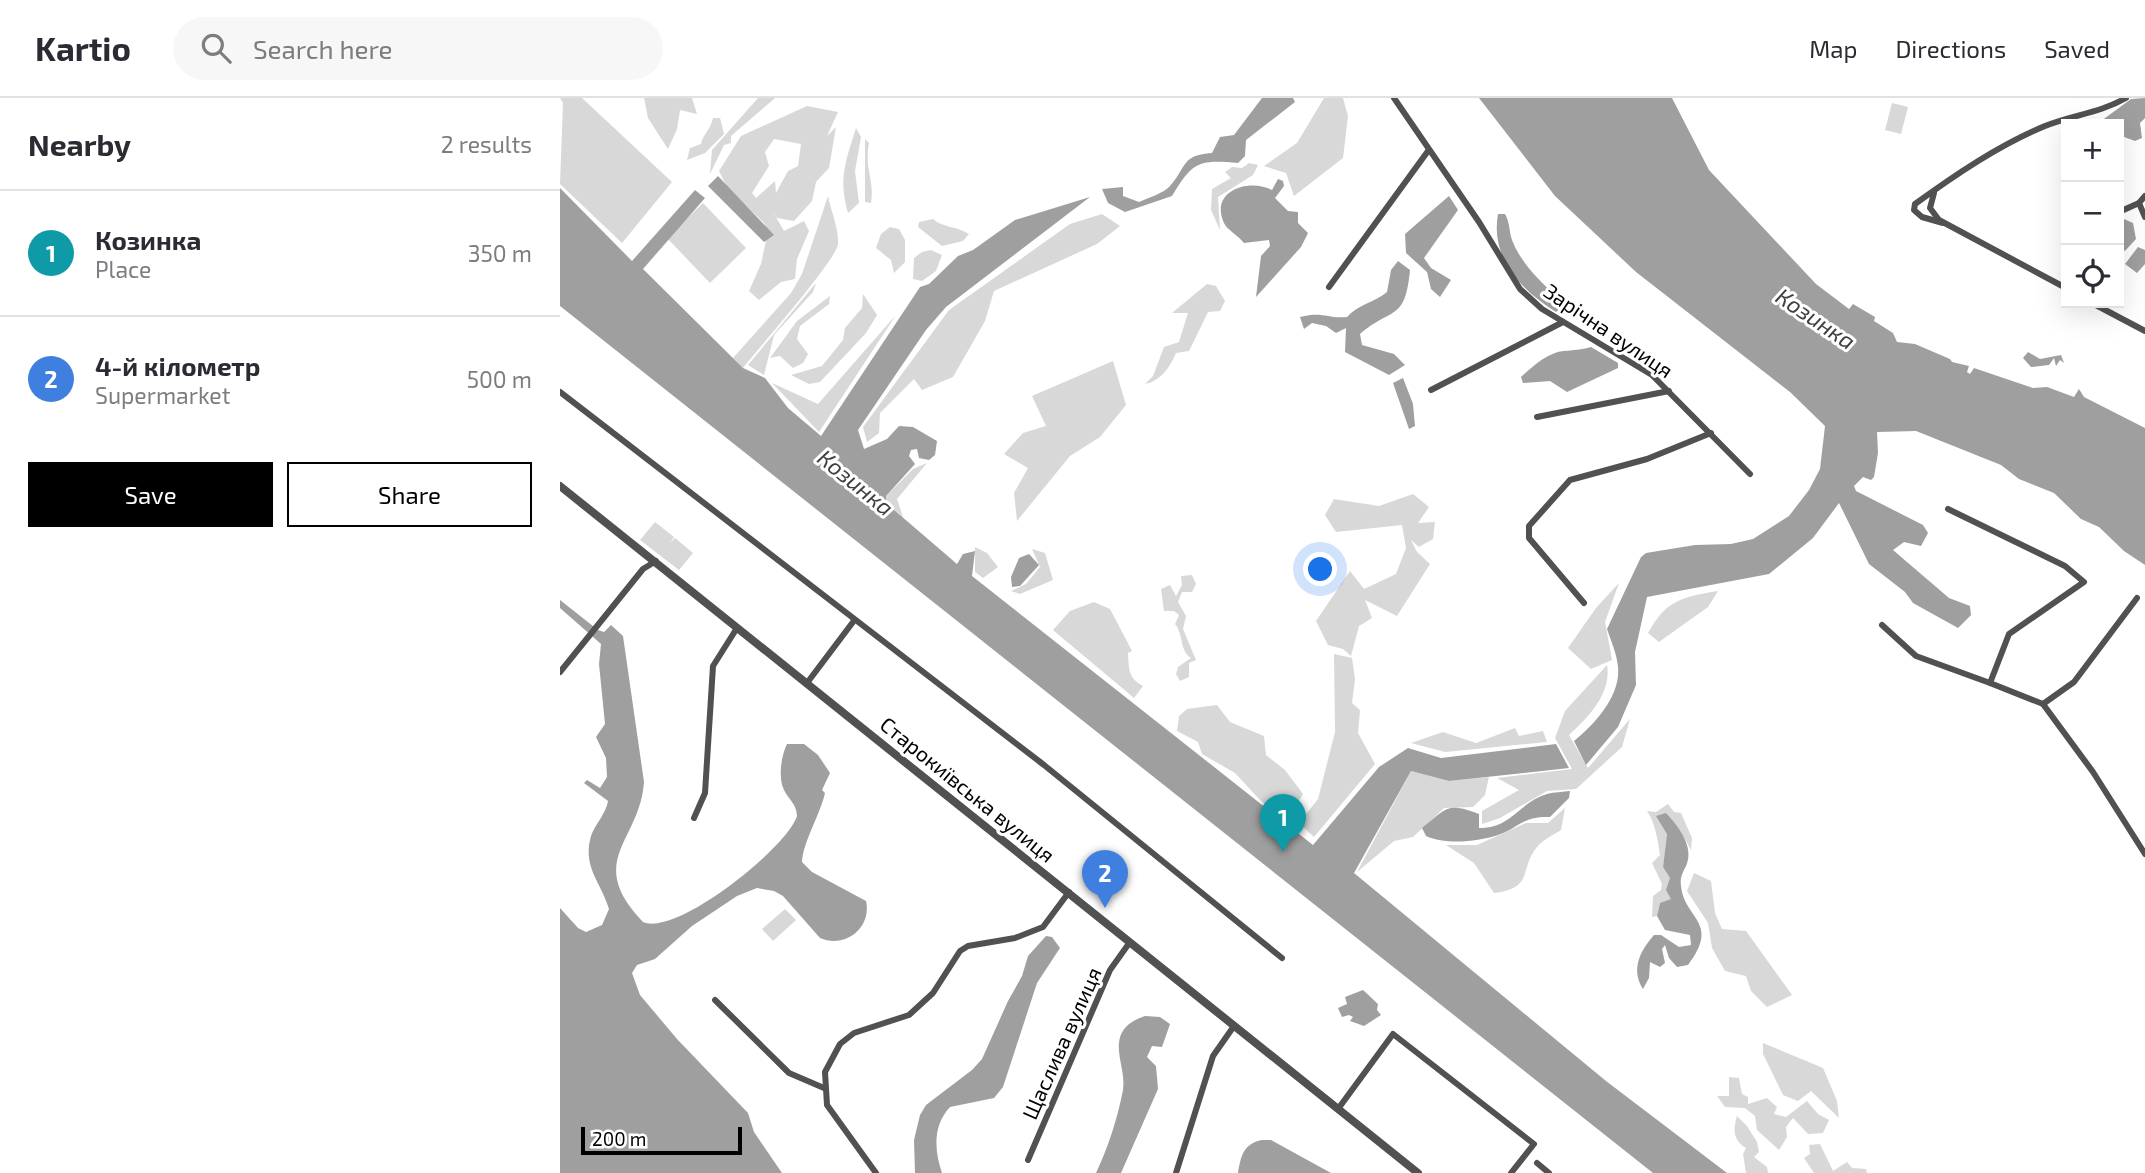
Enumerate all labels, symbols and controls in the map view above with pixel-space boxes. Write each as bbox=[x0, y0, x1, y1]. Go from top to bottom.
search box bbox=[173, 17, 663, 80]
text: Kartio bbox=[35, 28, 131, 68]
icon: search bbox=[197, 29, 235, 67]
text: Search here bbox=[253, 33, 393, 64]
text: Map bbox=[1809, 34, 1857, 63]
text: Directions bbox=[1895, 34, 2006, 63]
text: Saved bbox=[2044, 34, 2110, 63]
map controls bbox=[2061, 119, 2124, 308]
button: + bbox=[2061, 119, 2124, 182]
text: Nearby bbox=[28, 126, 131, 162]
text: 2 results bbox=[441, 130, 532, 158]
button: − bbox=[2061, 182, 2124, 245]
text: Козинка bbox=[95, 224, 201, 255]
text: 1 bbox=[46, 239, 56, 267]
text: 350 m bbox=[468, 239, 532, 267]
button: locate bbox=[2061, 245, 2124, 308]
text: Place bbox=[95, 255, 151, 283]
street label: Зарічна вулиця bbox=[1539, 278, 1678, 383]
water label: Козинка bbox=[1771, 281, 1861, 355]
text: 4-й кілометр bbox=[95, 350, 260, 381]
text: 2 bbox=[44, 365, 58, 393]
text: 500 m bbox=[467, 365, 532, 393]
text: Supermarket bbox=[95, 381, 230, 409]
water label: Козинка bbox=[812, 443, 900, 521]
button: Save bbox=[28, 462, 273, 527]
button: Share bbox=[287, 462, 532, 527]
your location bbox=[1303, 552, 1337, 586]
street label: Старокиївська вулиця bbox=[875, 711, 1060, 868]
pin: 1 bbox=[1260, 794, 1306, 852]
pin: 2 bbox=[1082, 850, 1128, 908]
street label: Щаслива вулиця bbox=[1016, 963, 1107, 1123]
scale bar bbox=[581, 1124, 742, 1156]
text: 200 m bbox=[592, 1127, 646, 1150]

